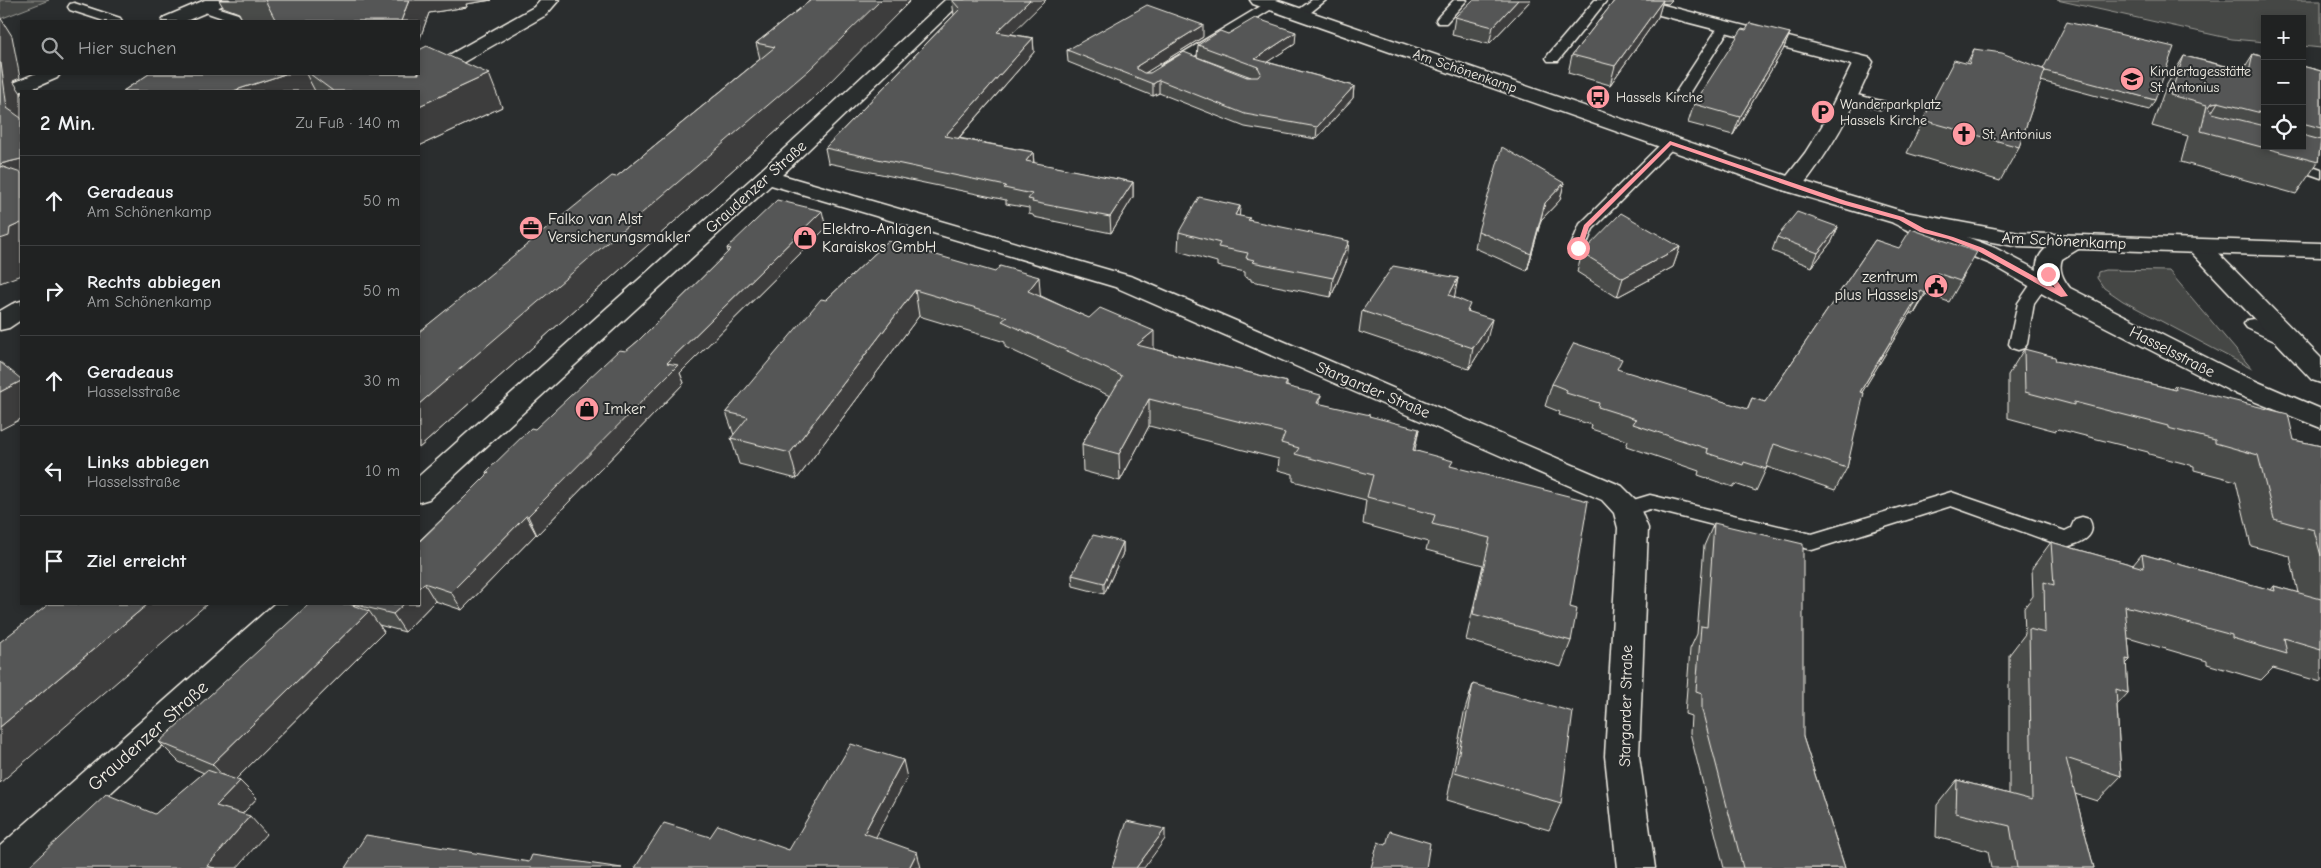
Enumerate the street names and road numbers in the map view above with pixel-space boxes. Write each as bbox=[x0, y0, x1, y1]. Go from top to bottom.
street label: Am Schönenkamp bbox=[1411, 45, 1519, 97]
street label: Graudenzer Straße bbox=[702, 137, 810, 237]
street label: Am Schönenkamp bbox=[2001, 229, 2127, 253]
street label: Hasselsstraße bbox=[2126, 323, 2218, 381]
street label: Stargarder Straße bbox=[1313, 358, 1433, 422]
street label: Stargarder Straße bbox=[1616, 645, 1636, 767]
street label: Graudenzer Straße bbox=[83, 676, 213, 796]

